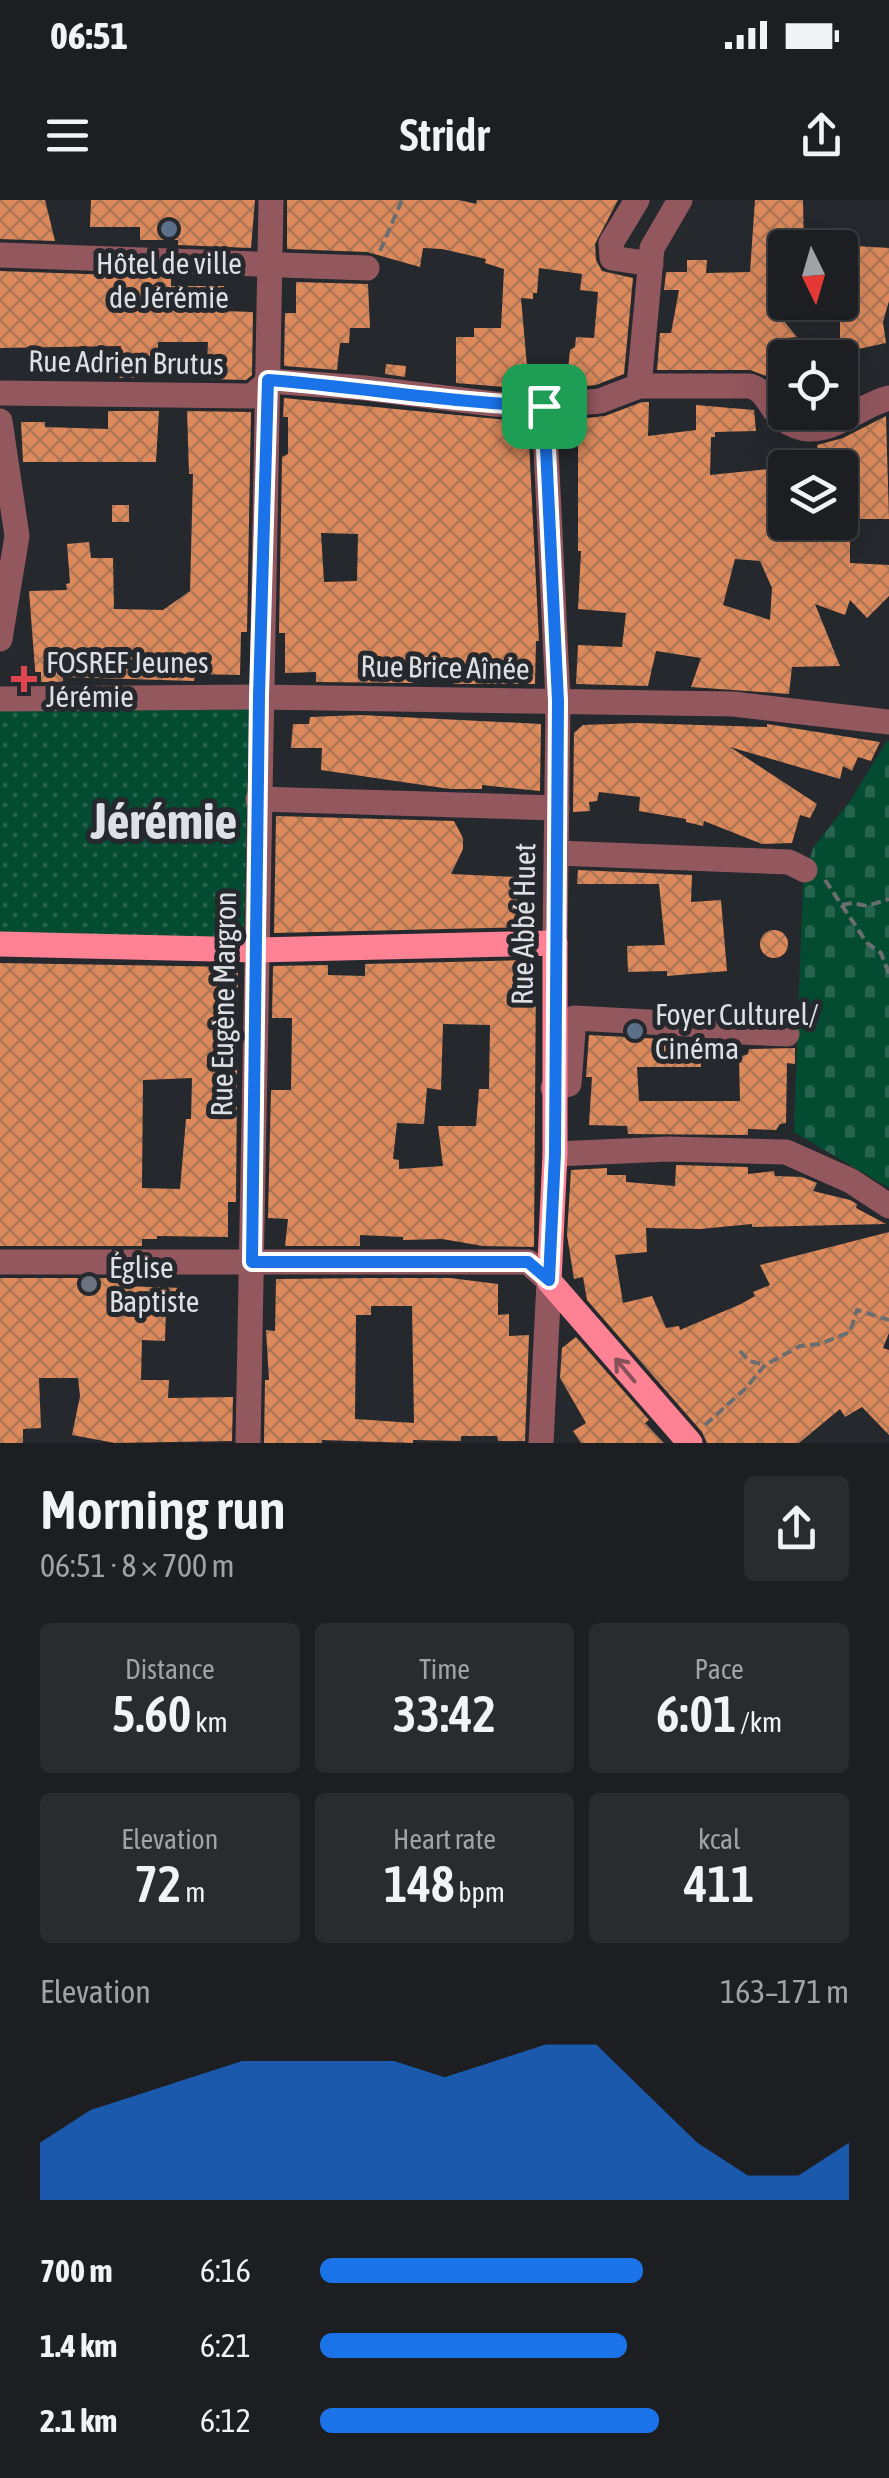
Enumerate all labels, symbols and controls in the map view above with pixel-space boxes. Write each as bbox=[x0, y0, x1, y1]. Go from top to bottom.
text: 06:51 bbox=[50, 14, 128, 57]
icon: menu bbox=[40, 108, 95, 163]
icon: share bbox=[794, 108, 849, 163]
text: Stridr bbox=[399, 109, 490, 161]
marker: Hôtel de ville de Jérémie bbox=[158, 218, 180, 240]
north arrow bbox=[768, 230, 858, 320]
map controls bbox=[768, 230, 858, 540]
place label: Hôtel de ville de Jérémie bbox=[96, 246, 242, 314]
button: locate bbox=[768, 340, 858, 430]
street label: Rue Adrien Brutus bbox=[28, 343, 224, 381]
pin bbox=[502, 364, 587, 449]
icon: arrive bbox=[517, 379, 572, 434]
button: layers bbox=[768, 450, 858, 540]
place label: FOSREF Jeunes Jérémie bbox=[46, 645, 209, 713]
street label: Rue Brice Aînée bbox=[360, 649, 530, 685]
marker: FOSREF Jeunes Jérémie bbox=[11, 666, 37, 692]
district label: Jérémie bbox=[90, 792, 237, 850]
street label: Rue Abbé Huet bbox=[505, 843, 541, 1005]
street label: Rue Eugène Margron bbox=[204, 891, 242, 1117]
place label: Foyer Culturel/ Cinéma bbox=[655, 997, 819, 1065]
marker: Foyer Culturel/ Cinéma bbox=[624, 1020, 646, 1042]
place label: Église Baptiste bbox=[109, 1250, 199, 1318]
marker: Église Baptiste bbox=[78, 1273, 100, 1295]
one-way arrow bbox=[614, 1358, 636, 1384]
button: share bbox=[744, 1476, 849, 1581]
text: Morning run bbox=[40, 1478, 286, 1541]
text: 06:51 · 8 × 700 m bbox=[40, 1547, 234, 1584]
text: Distance bbox=[125, 1653, 215, 1685]
text: Time bbox=[419, 1653, 470, 1685]
text: Pace bbox=[695, 1653, 744, 1685]
text: 5.60 bbox=[112, 1685, 191, 1743]
text: 33:42 bbox=[393, 1685, 496, 1743]
text: 6:01 bbox=[656, 1685, 736, 1743]
text: km bbox=[191, 1706, 228, 1738]
text: /km bbox=[736, 1706, 782, 1738]
text: Elevation bbox=[121, 1823, 218, 1855]
text: Heart rate bbox=[393, 1823, 496, 1855]
text: kcal bbox=[698, 1823, 740, 1855]
text: 72 bbox=[134, 1855, 181, 1913]
text: 148 bbox=[384, 1855, 454, 1913]
text: 411 bbox=[684, 1855, 754, 1913]
text: m bbox=[181, 1876, 205, 1908]
text: bpm bbox=[454, 1876, 505, 1908]
text: Elevation bbox=[40, 1973, 151, 2010]
text: 163–171 m bbox=[720, 1973, 849, 2010]
text: 700 m bbox=[40, 2252, 113, 2289]
text: 6:16 bbox=[200, 2252, 251, 2289]
text: 1.4 km bbox=[40, 2327, 117, 2364]
text: 6:21 bbox=[200, 2327, 251, 2364]
text: 2.1 km bbox=[40, 2402, 117, 2439]
text: 6:12 bbox=[200, 2402, 251, 2439]

